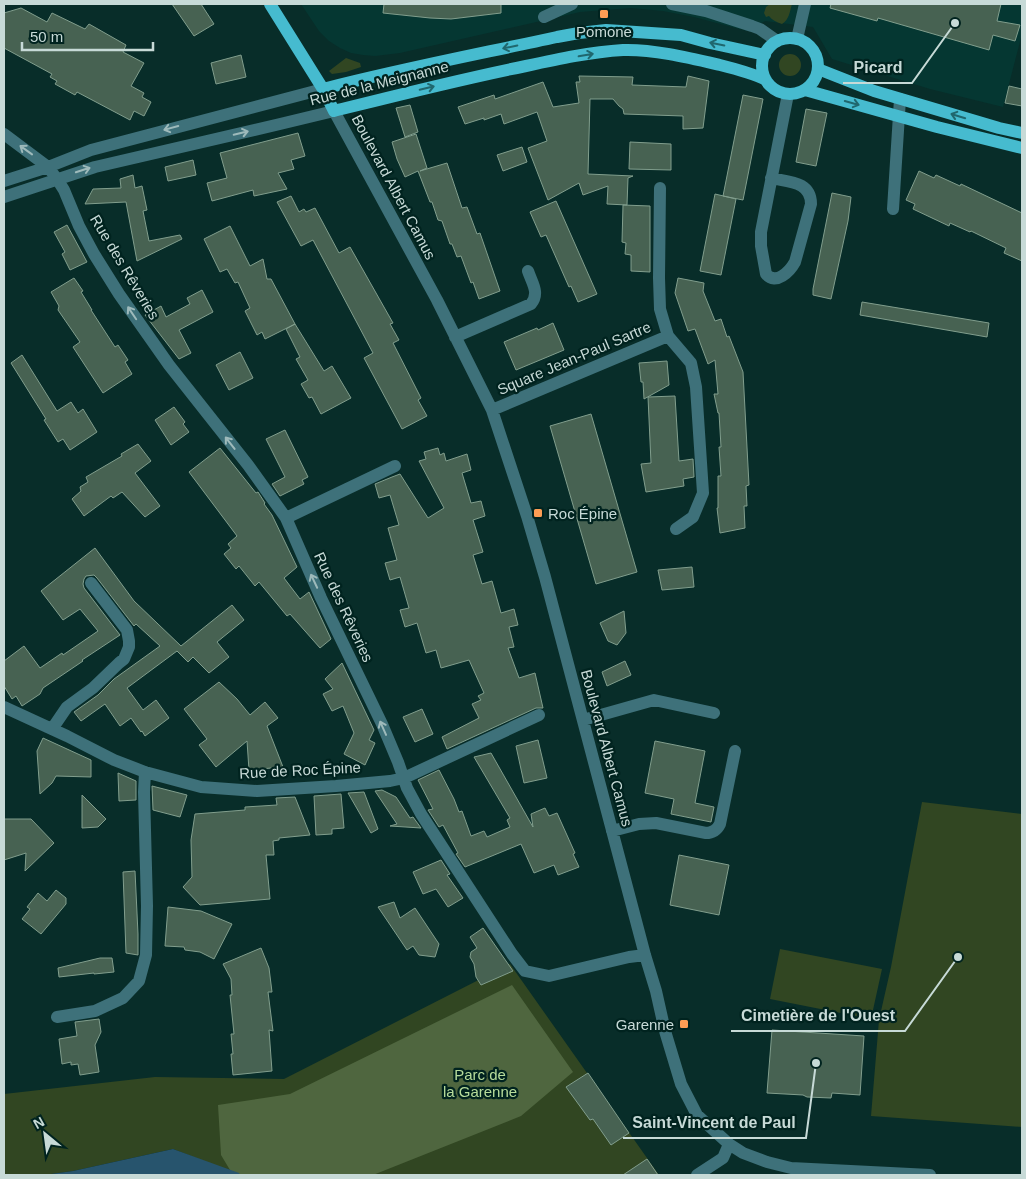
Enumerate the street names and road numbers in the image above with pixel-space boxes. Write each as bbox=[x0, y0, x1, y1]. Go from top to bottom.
street label: Rue de la Meignanne bbox=[308, 58, 450, 108]
street label: Boulevard Albert Camus bbox=[349, 112, 439, 262]
street label: Rue des Rêveries bbox=[87, 212, 163, 322]
street label: Square Jean-Paul Sartre bbox=[495, 318, 653, 398]
street label: Rue des Rêveries bbox=[311, 549, 377, 665]
street label: Boulevard Albert Camus bbox=[578, 668, 636, 828]
street label: Rue de Roc Épine bbox=[239, 758, 361, 782]

